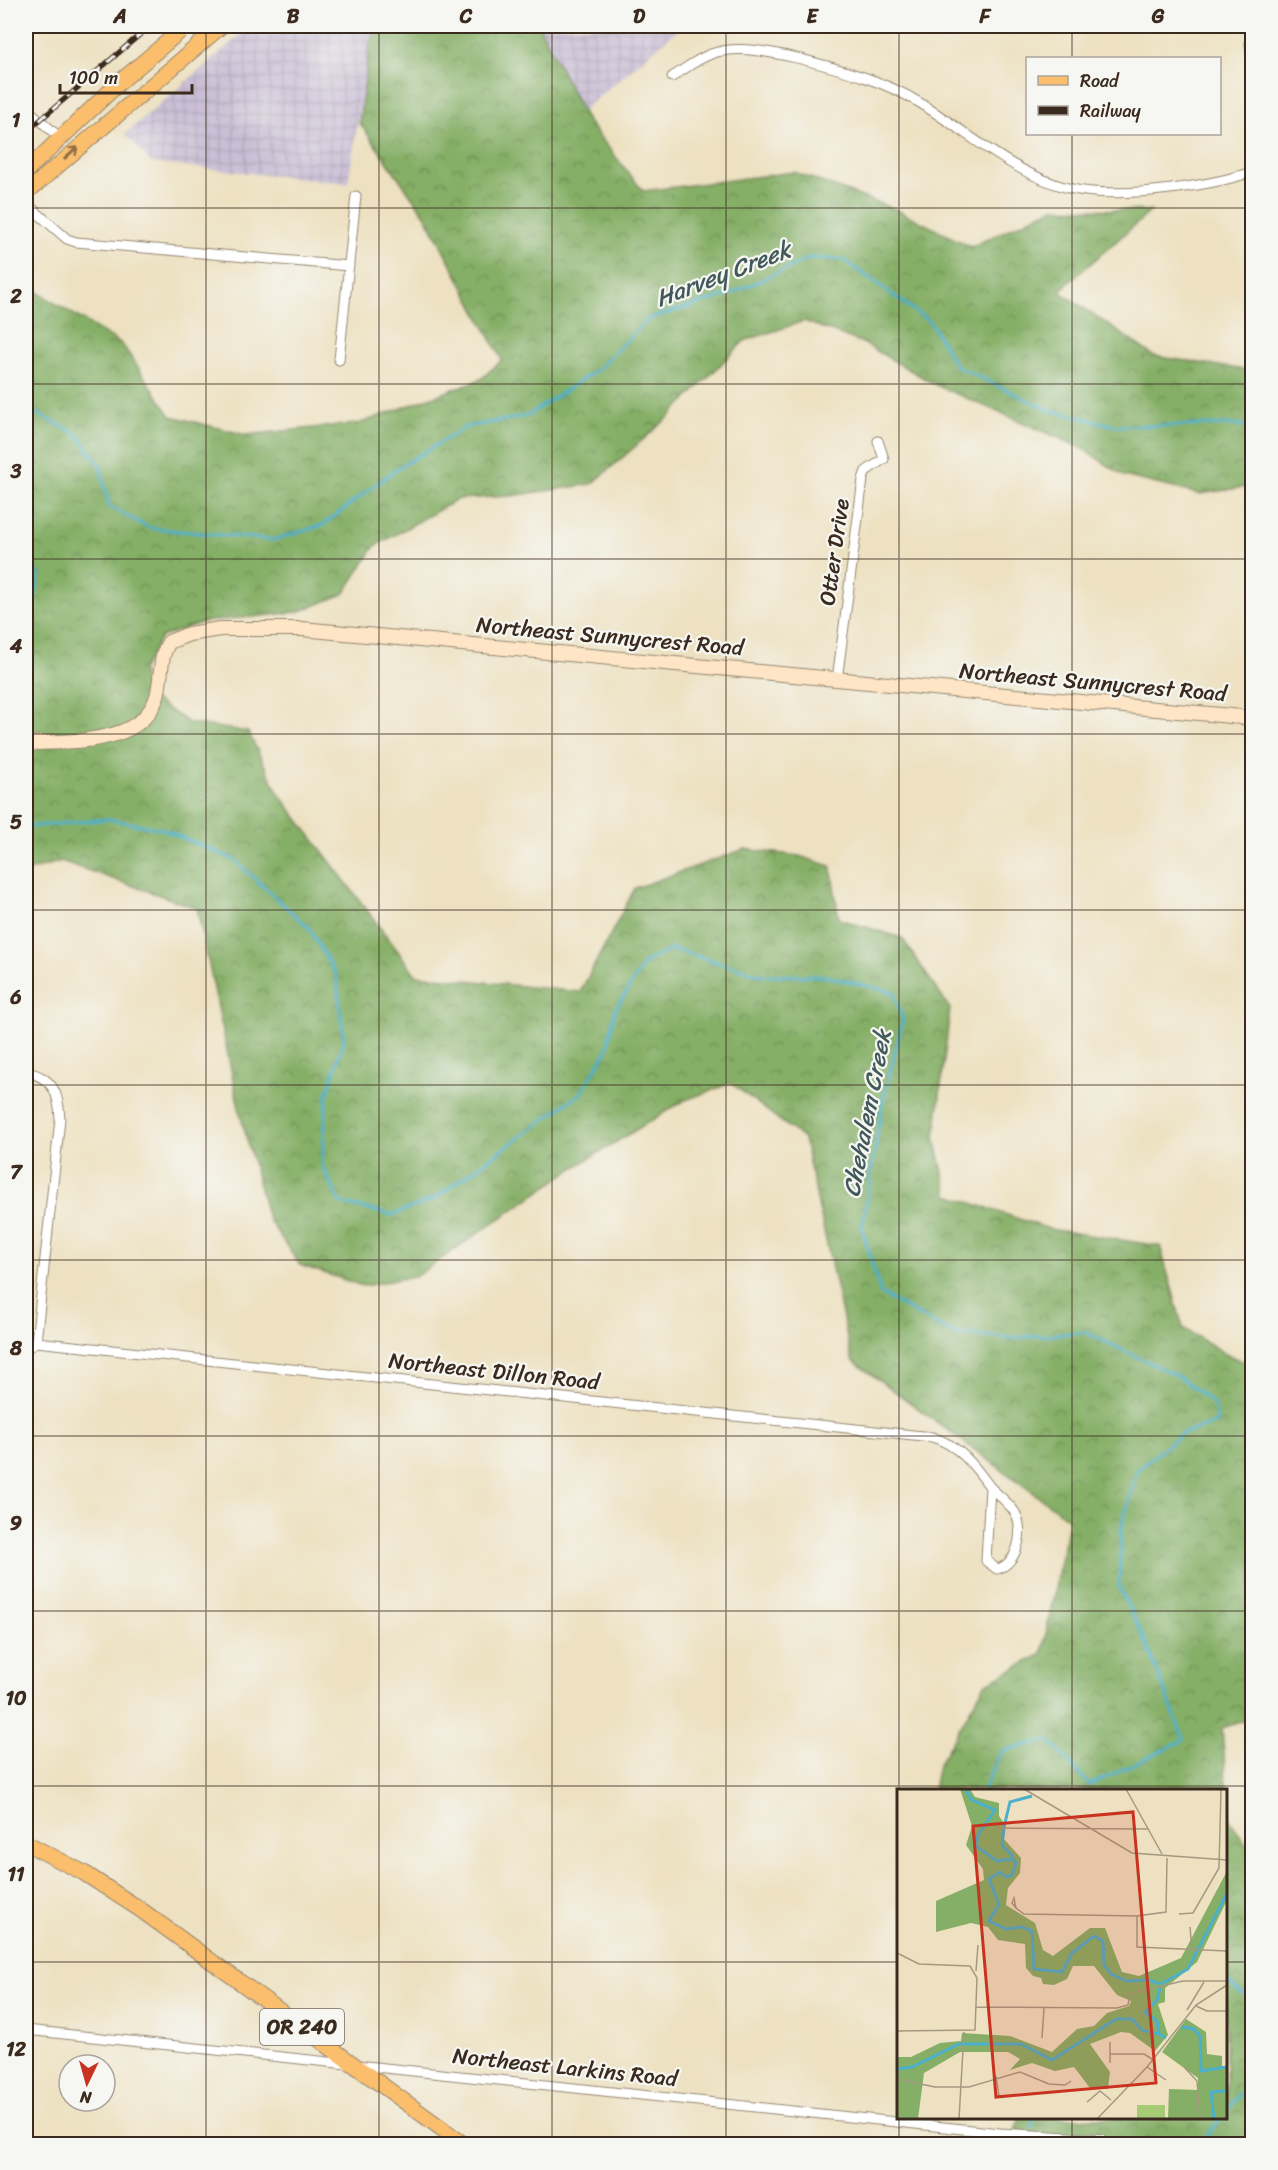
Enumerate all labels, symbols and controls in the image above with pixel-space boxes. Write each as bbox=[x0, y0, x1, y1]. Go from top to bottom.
text: A bbox=[112, 0, 127, 34]
text: B bbox=[287, 0, 300, 34]
text: C bbox=[459, 0, 473, 34]
text: D bbox=[633, 0, 646, 34]
text: E bbox=[806, 0, 819, 34]
text: F bbox=[979, 0, 992, 34]
text: G bbox=[1151, 0, 1165, 34]
scale bar bbox=[60, 57, 192, 95]
legend bbox=[1026, 57, 1221, 135]
text: 100 m bbox=[69, 62, 118, 94]
text: Road bbox=[1080, 65, 1120, 97]
text: Railway bbox=[1080, 95, 1142, 127]
text: 1 bbox=[12, 103, 21, 138]
one-way arrow bbox=[63, 146, 78, 160]
water label: Harvey Creek bbox=[649, 228, 800, 319]
text: 2 bbox=[9, 279, 22, 314]
text: 3 bbox=[10, 454, 22, 489]
street label: Otter Drive bbox=[807, 496, 861, 608]
street label: Northeast Sunnycrest Road bbox=[475, 605, 747, 667]
text: 4 bbox=[9, 629, 23, 664]
street label: Northeast Sunnycrest Road bbox=[958, 651, 1230, 713]
text: 5 bbox=[10, 805, 22, 840]
text: 6 bbox=[9, 980, 22, 1015]
water label: Chehalem Creek bbox=[830, 1024, 904, 1200]
text: 7 bbox=[10, 1155, 23, 1190]
text: 8 bbox=[9, 1331, 23, 1366]
street label: Northeast Dillon Road bbox=[387, 1341, 603, 1402]
text: 9 bbox=[10, 1506, 22, 1541]
text: 10 bbox=[5, 1681, 27, 1716]
inset map bbox=[897, 1789, 1227, 2119]
text: 11 bbox=[7, 1857, 25, 1892]
road number: OR 240 bbox=[260, 2009, 344, 2045]
text: 12 bbox=[6, 2032, 27, 2067]
street label: Northeast Larkins Road bbox=[451, 2036, 681, 2098]
north arrow bbox=[57, 2053, 117, 2113]
text: N bbox=[78, 2082, 94, 2112]

